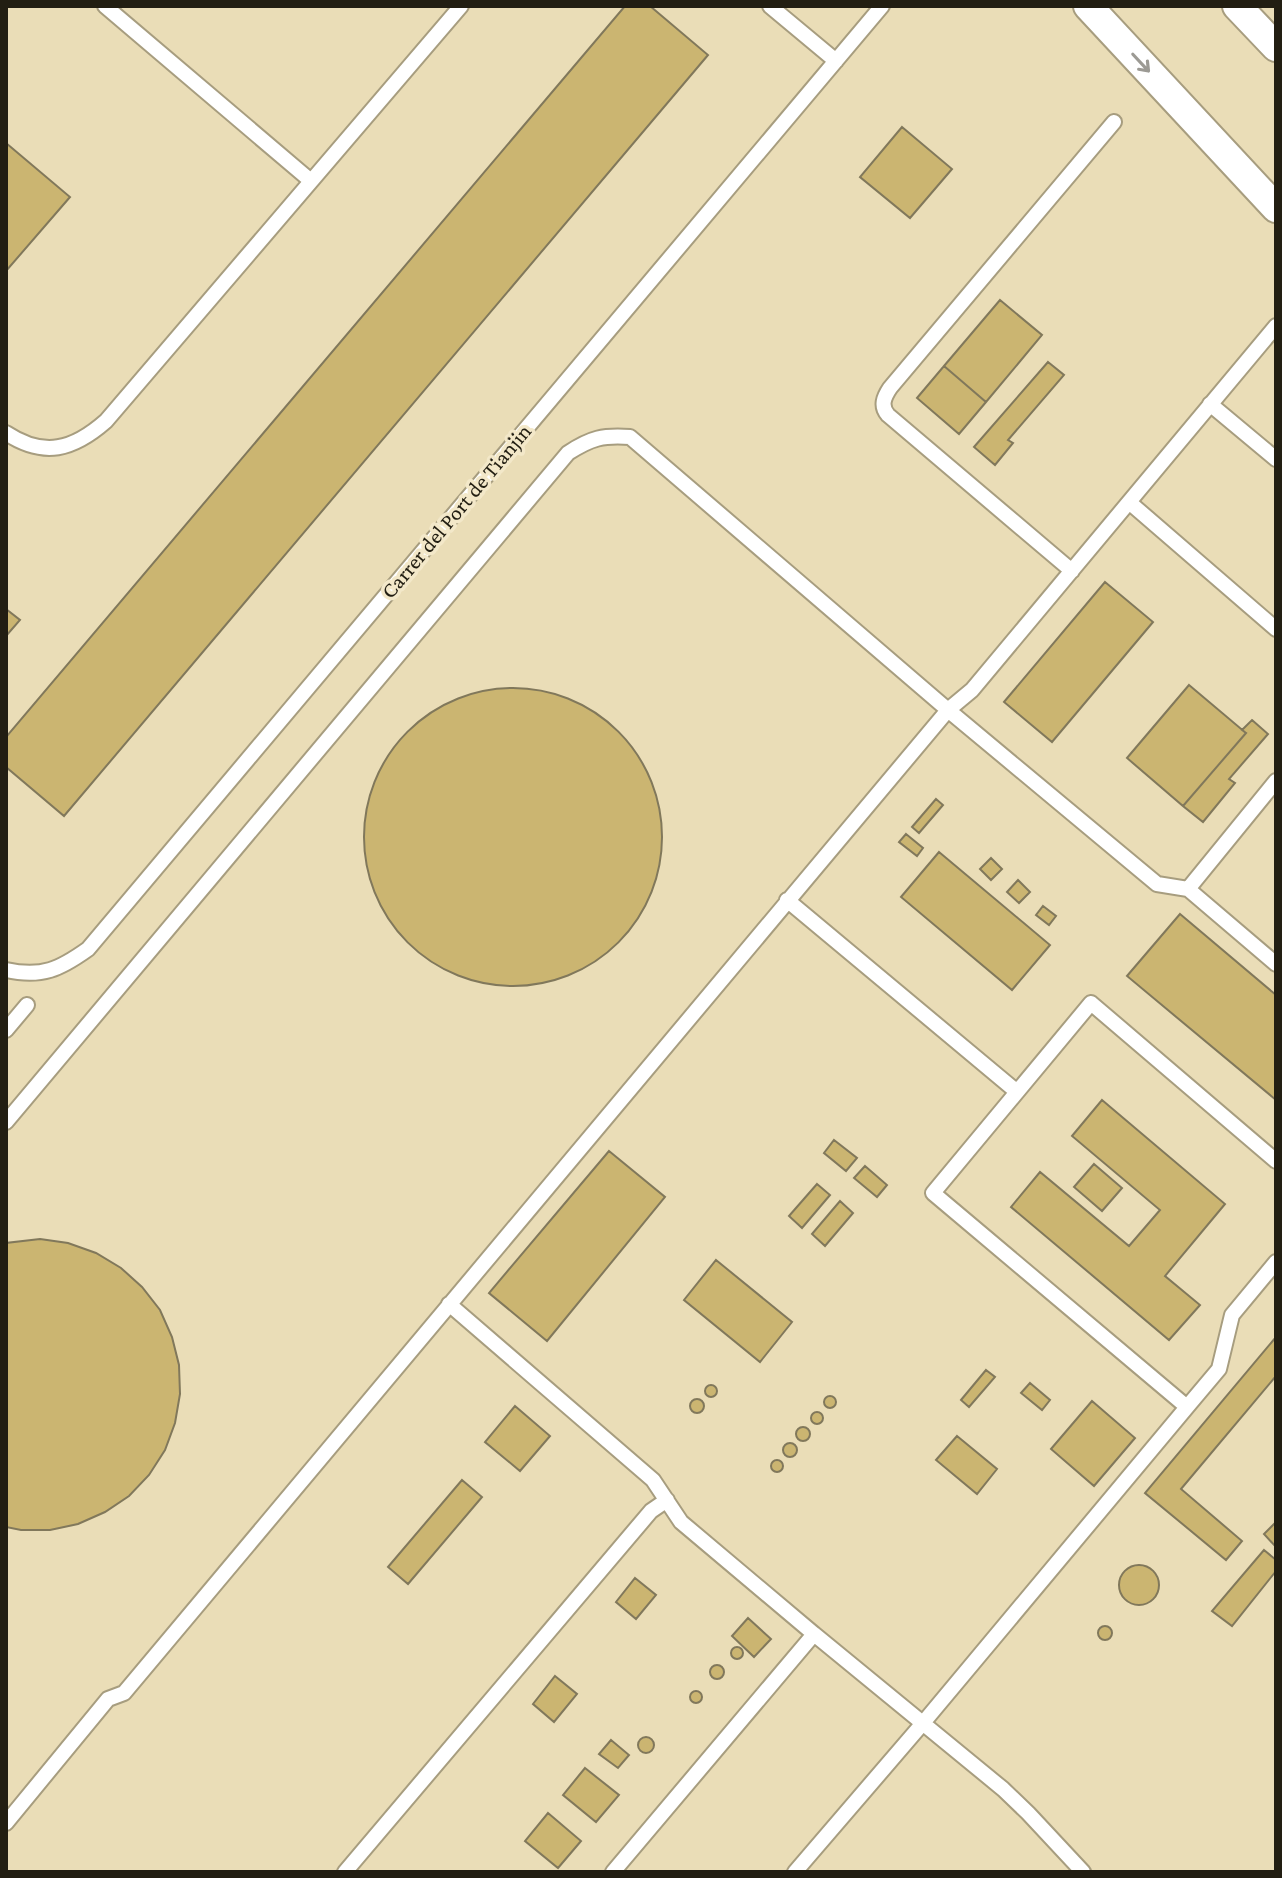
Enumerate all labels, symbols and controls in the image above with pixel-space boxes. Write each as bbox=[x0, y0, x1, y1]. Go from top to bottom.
one-way arrow bbox=[1132, 53, 1151, 73]
street label: Carrer del Port de Tianjin bbox=[376, 419, 536, 603]

